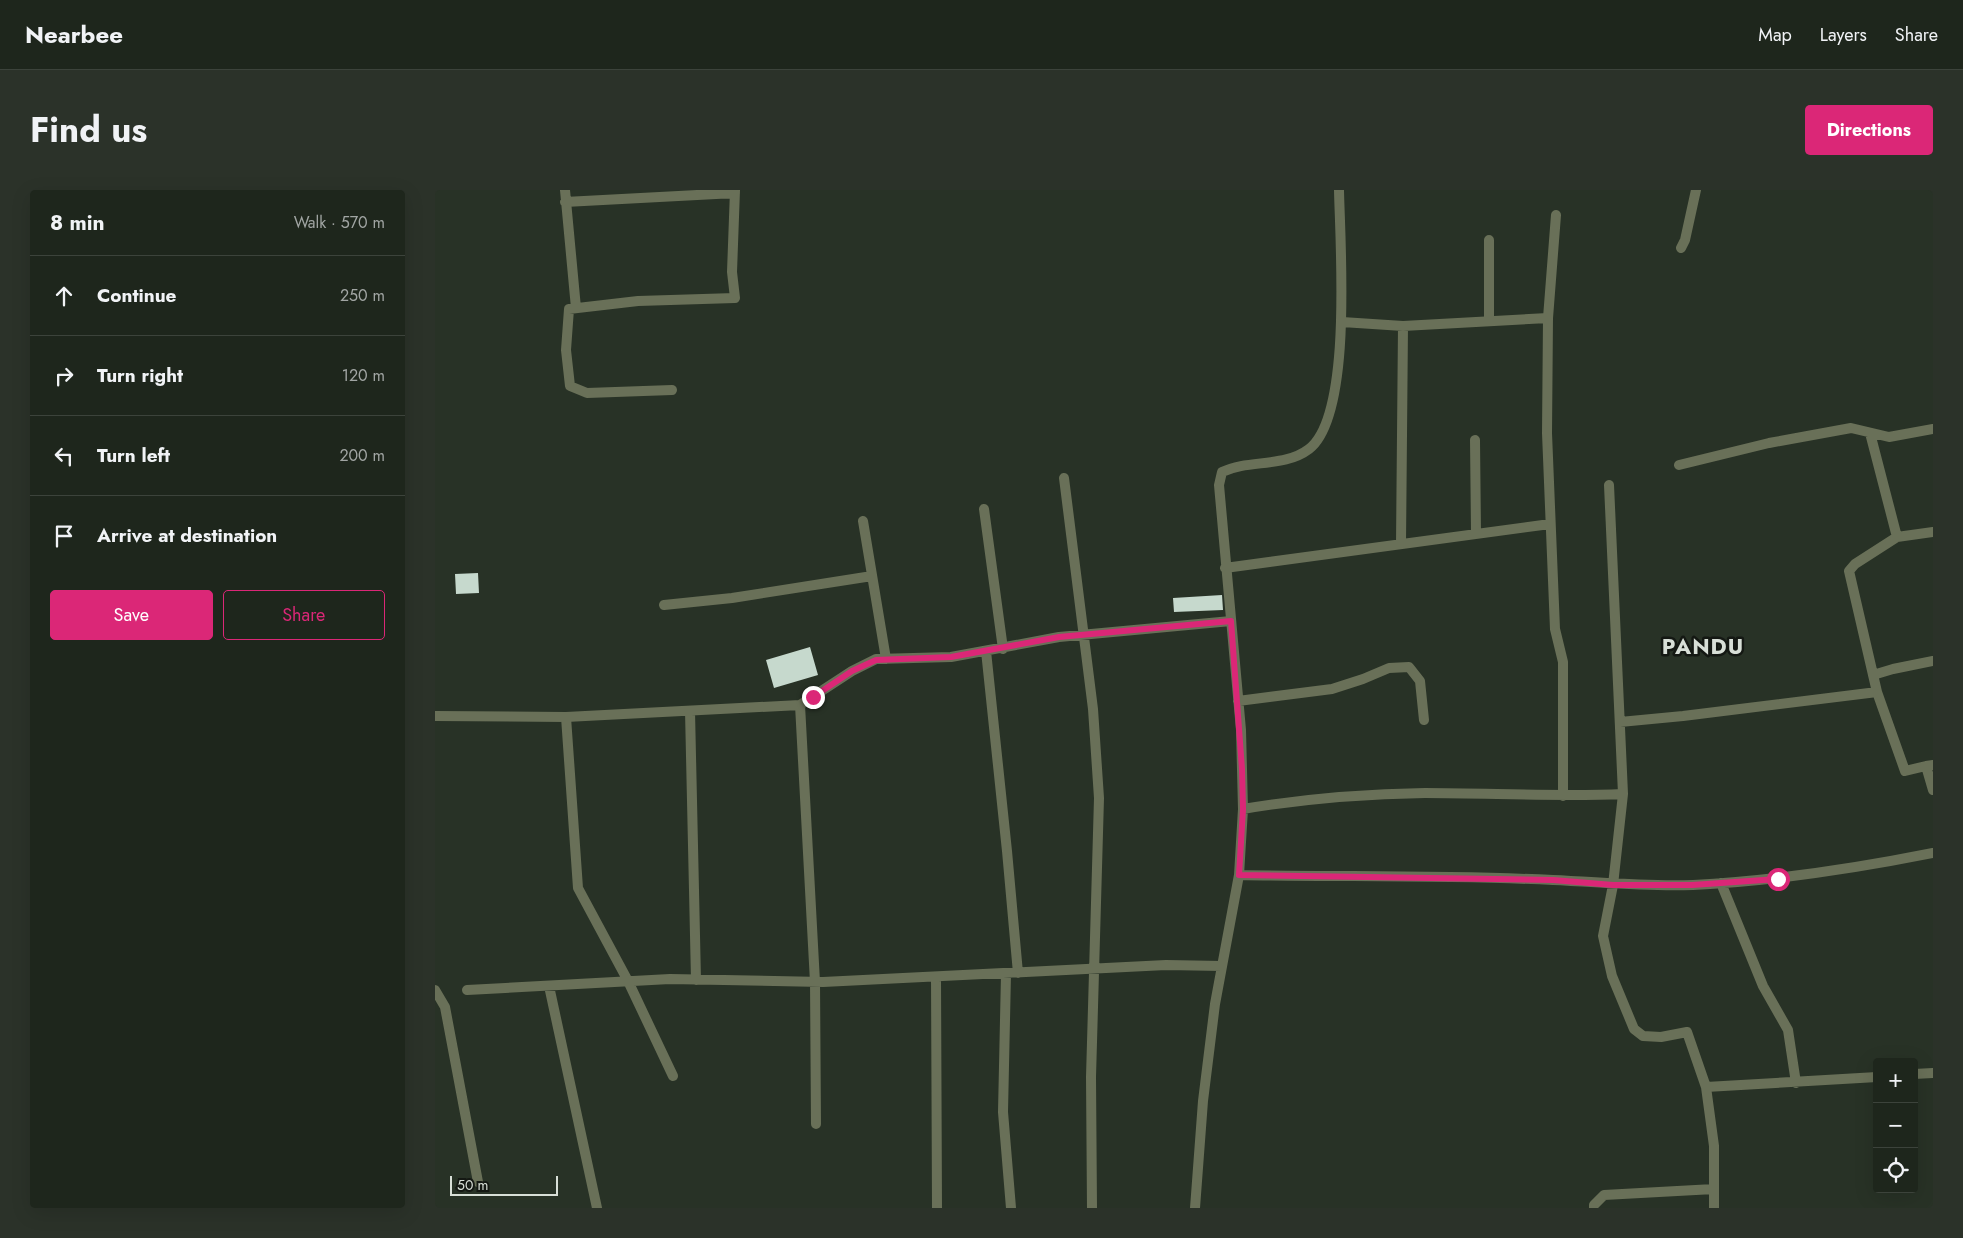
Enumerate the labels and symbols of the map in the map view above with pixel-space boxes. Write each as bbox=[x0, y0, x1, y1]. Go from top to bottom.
district label: PANDU bbox=[1662, 630, 1744, 662]
route end bbox=[802, 686, 825, 709]
route start bbox=[1767, 868, 1790, 891]
scale bar bbox=[450, 1173, 557, 1196]

